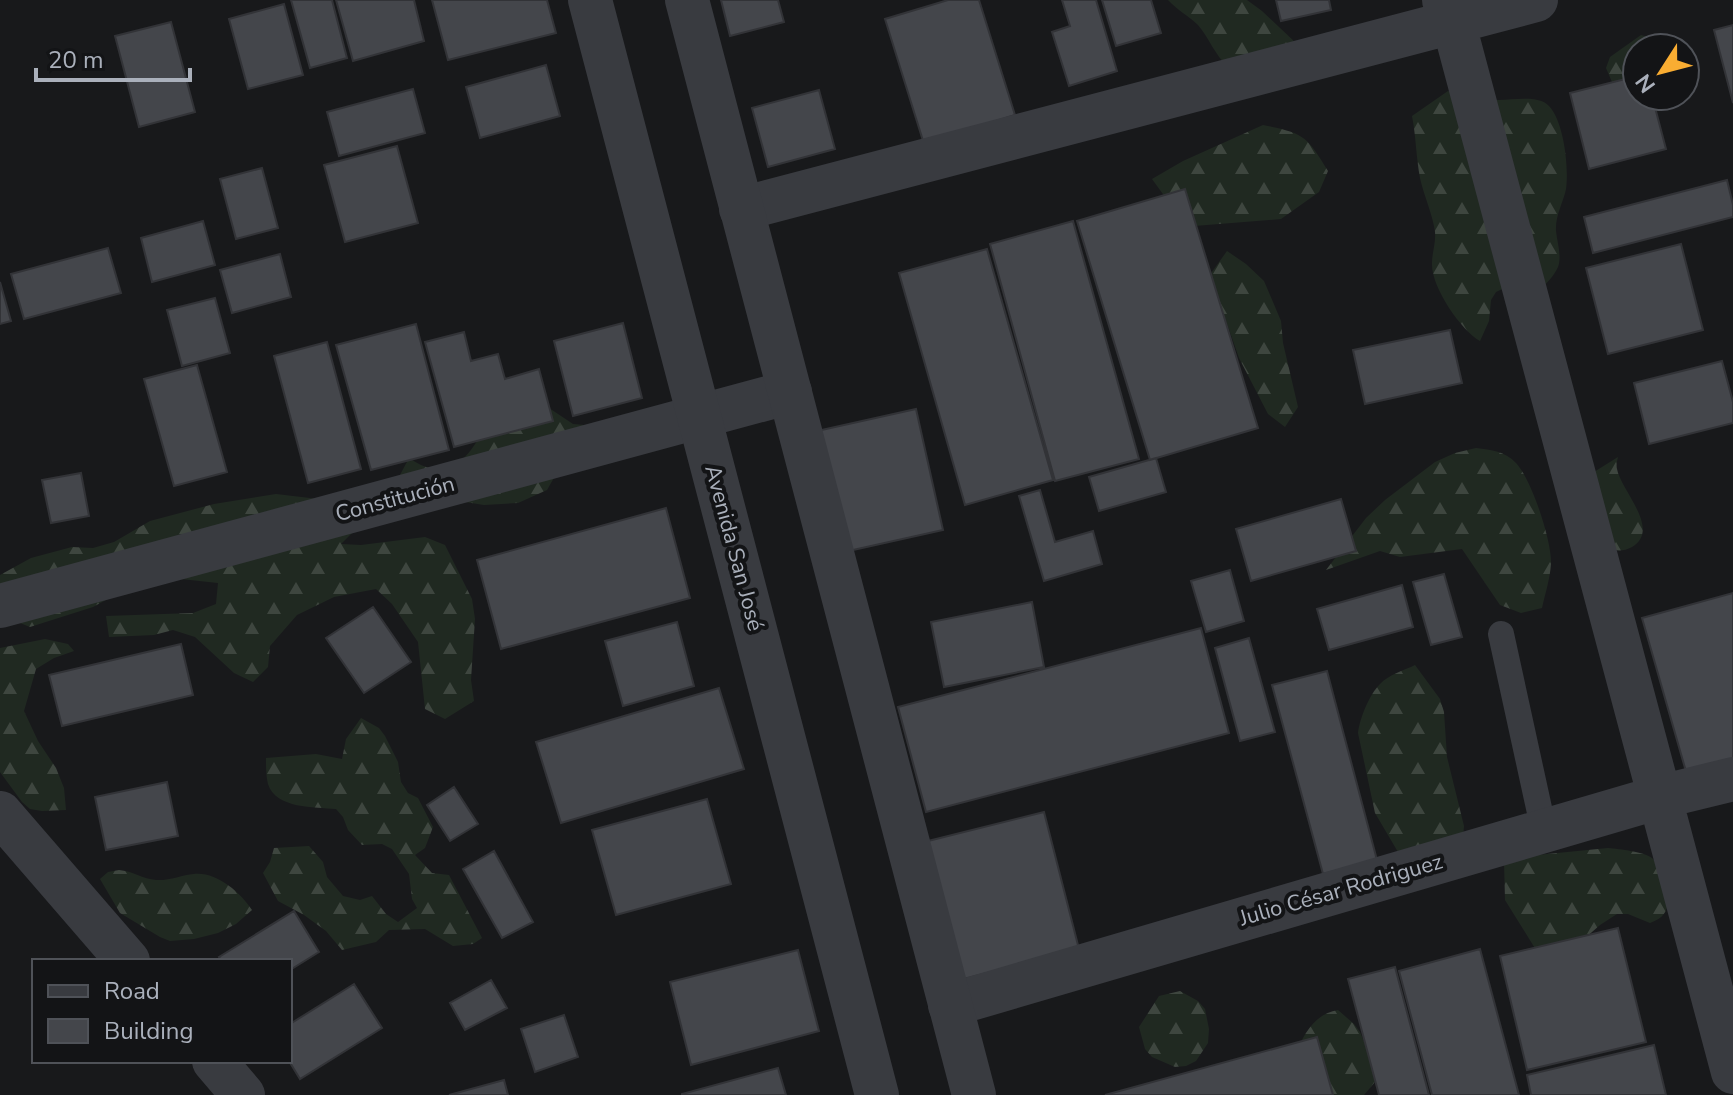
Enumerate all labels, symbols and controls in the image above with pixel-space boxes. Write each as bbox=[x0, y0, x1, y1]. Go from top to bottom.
scale bar bbox=[36, 32, 190, 82]
north arrow bbox=[1621, 32, 1701, 112]
text: 20 m bbox=[48, 44, 104, 76]
text: N bbox=[1629, 68, 1663, 99]
street label: Avenida San José bbox=[697, 462, 771, 634]
street label: Constitución bbox=[332, 469, 458, 529]
street label: Julio César Rodriguez bbox=[1235, 847, 1446, 934]
legend bbox=[32, 959, 292, 1063]
text: Road bbox=[104, 975, 160, 1007]
text: Building bbox=[104, 1015, 194, 1047]

